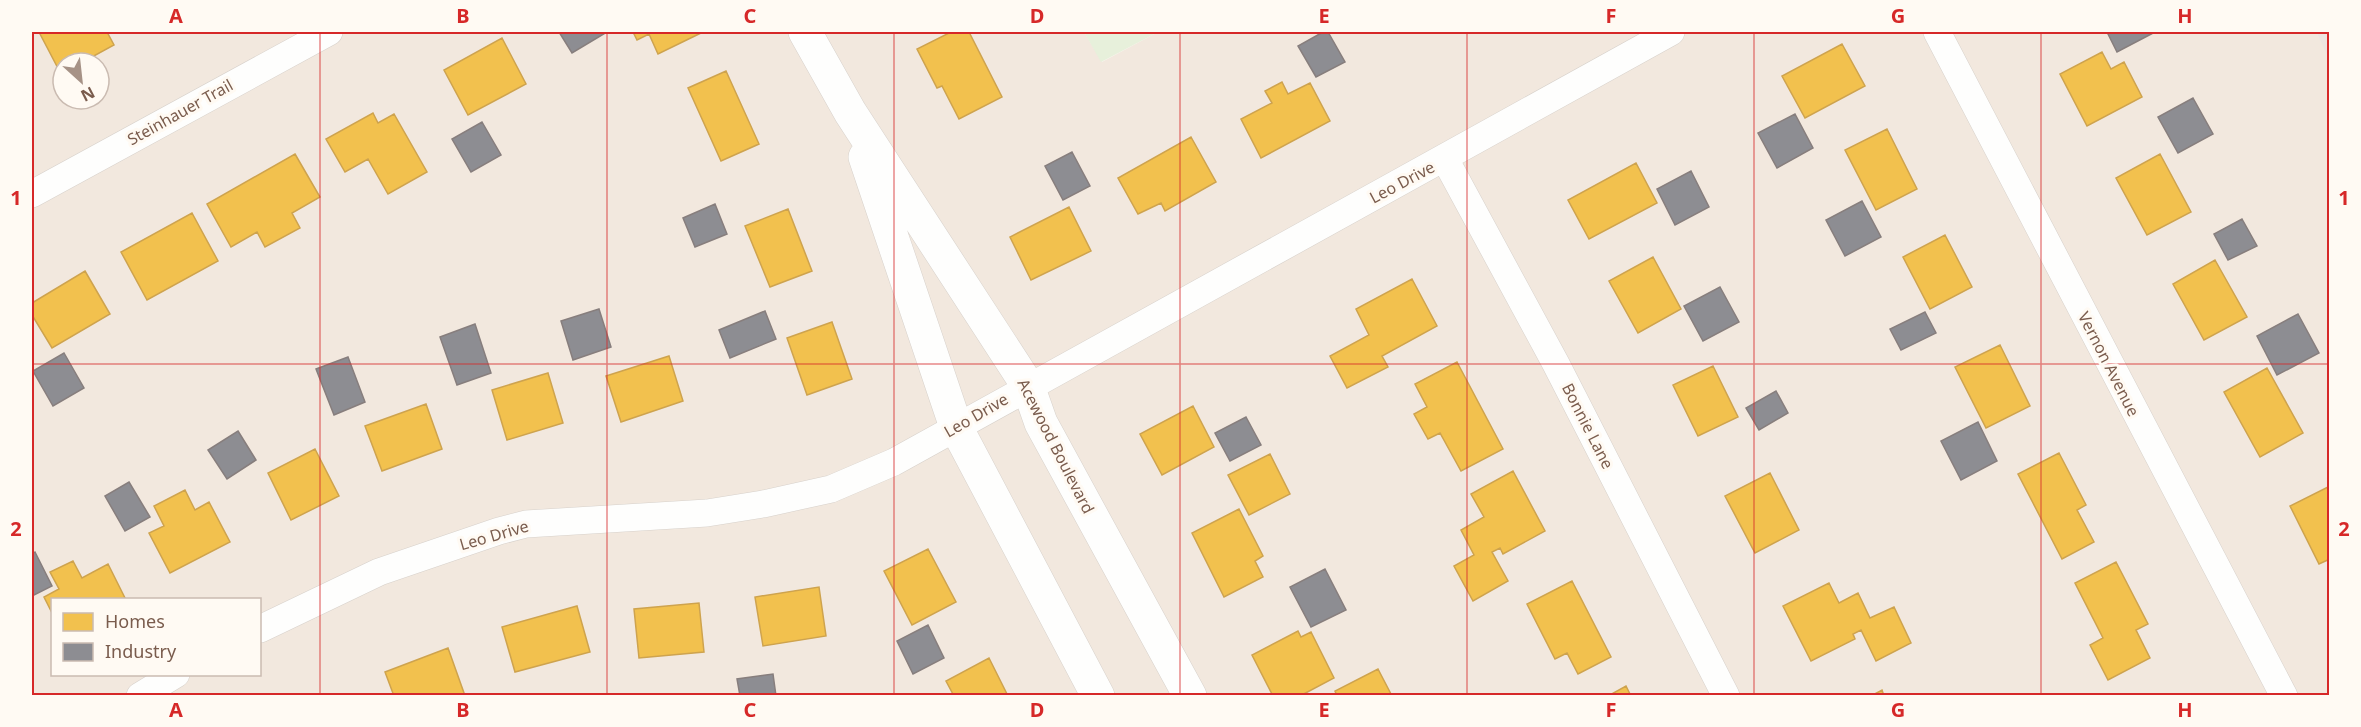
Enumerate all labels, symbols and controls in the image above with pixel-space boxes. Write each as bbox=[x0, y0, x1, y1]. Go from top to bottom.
text: A bbox=[169, 2, 183, 29]
text: B bbox=[456, 2, 470, 29]
text: C bbox=[744, 2, 757, 29]
text: D bbox=[1030, 2, 1044, 29]
text: E bbox=[1318, 2, 1330, 29]
text: F bbox=[1606, 2, 1616, 29]
text: G bbox=[1891, 2, 1905, 29]
text: H bbox=[2177, 2, 2193, 29]
north arrow bbox=[51, 51, 111, 111]
street label: Steinhauer Trail bbox=[123, 74, 237, 150]
text: N bbox=[77, 82, 99, 107]
street label: Leo Drive bbox=[1366, 156, 1438, 208]
text: 1 bbox=[10, 184, 22, 211]
text: 1 bbox=[2338, 184, 2350, 211]
street label: Vernon Avenue bbox=[2073, 308, 2145, 420]
street label: Acewood Boulevard bbox=[1012, 375, 1100, 517]
street label: Bonnie Lane bbox=[1557, 379, 1619, 473]
street label: Leo Drive bbox=[940, 388, 1012, 442]
text: 2 bbox=[10, 515, 22, 542]
street label: Leo Drive bbox=[457, 515, 531, 555]
text: 2 bbox=[2338, 515, 2350, 542]
legend bbox=[51, 598, 261, 676]
text: Homes bbox=[105, 609, 165, 633]
text: Industry bbox=[105, 639, 177, 663]
text: A bbox=[169, 696, 183, 723]
text: B bbox=[456, 696, 470, 723]
text: C bbox=[744, 696, 757, 723]
text: D bbox=[1030, 696, 1044, 723]
text: E bbox=[1318, 696, 1330, 723]
text: F bbox=[1606, 696, 1616, 723]
text: G bbox=[1891, 696, 1905, 723]
text: H bbox=[2177, 696, 2193, 723]

